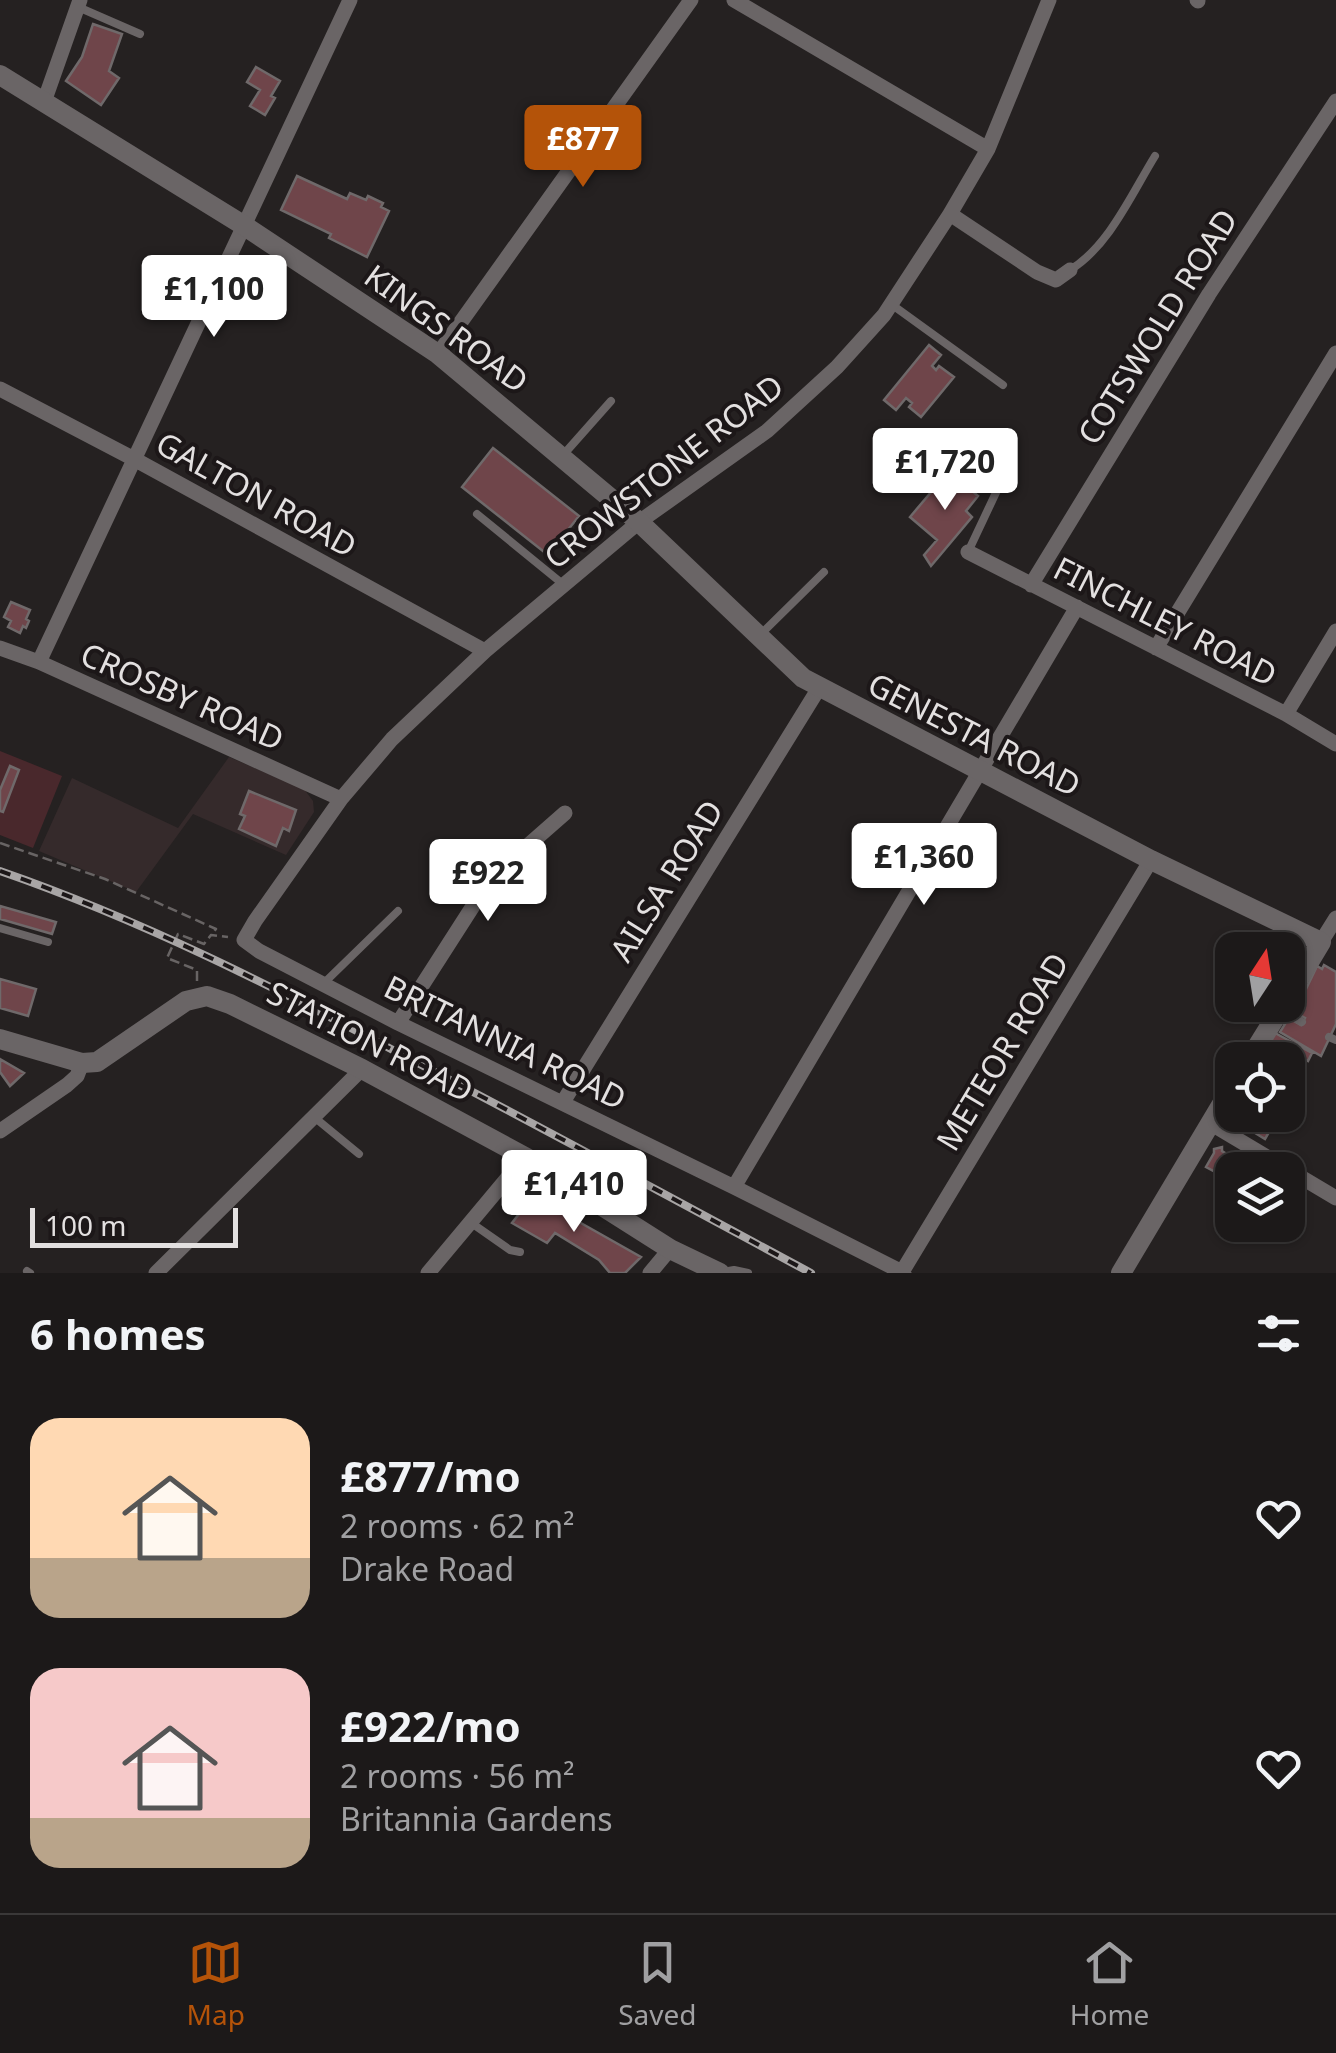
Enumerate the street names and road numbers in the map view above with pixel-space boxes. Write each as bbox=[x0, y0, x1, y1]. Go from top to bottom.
street label: COTSWOLD ROAD bbox=[1067, 200, 1246, 452]
street label: KINGS ROAD bbox=[356, 254, 537, 402]
street label: CROWSTONE ROAD bbox=[534, 364, 792, 578]
street label: GALTON ROAD bbox=[149, 421, 365, 566]
street label: FINCHLEY ROAD bbox=[1047, 546, 1284, 695]
street label: CROSBY ROAD bbox=[74, 632, 291, 760]
street label: GENESTA ROAD bbox=[861, 662, 1088, 806]
street label: AILSA ROAD bbox=[599, 791, 732, 969]
street label: METEOR ROAD bbox=[926, 944, 1078, 1158]
street label: BRITANNIA ROAD bbox=[378, 964, 634, 1119]
street label: STATION ROAD bbox=[260, 970, 481, 1111]

